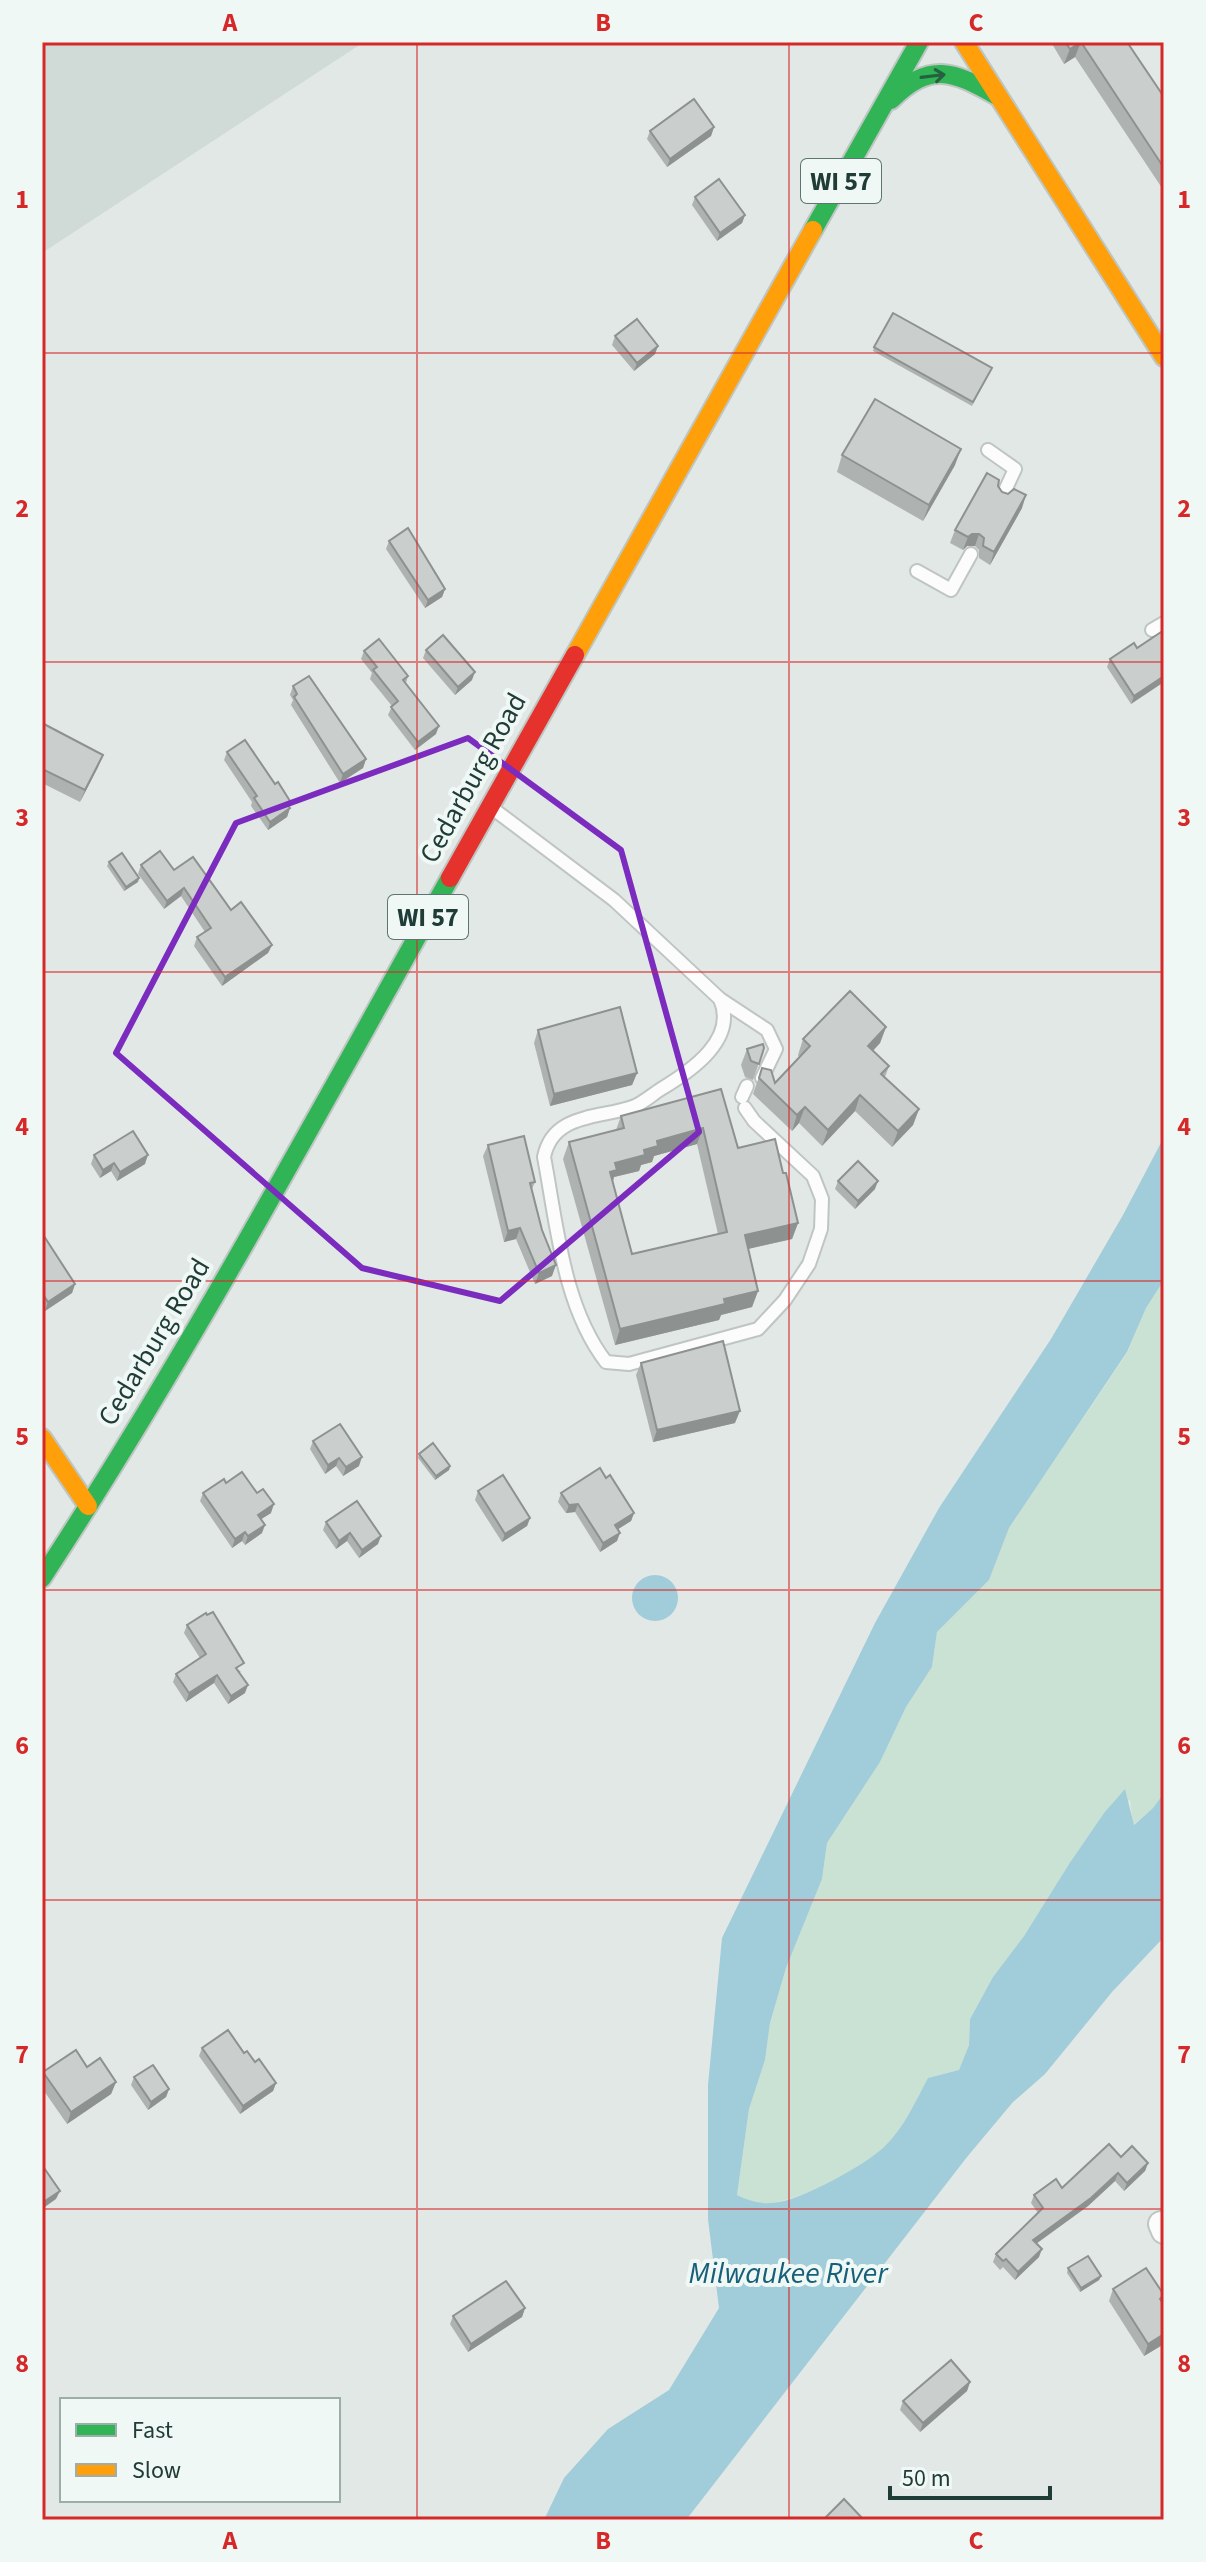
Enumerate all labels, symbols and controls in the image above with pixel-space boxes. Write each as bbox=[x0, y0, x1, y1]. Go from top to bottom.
text: A bbox=[222, 4, 239, 41]
text: B bbox=[595, 4, 611, 41]
text: C bbox=[968, 4, 984, 41]
one-way arrow bbox=[919, 68, 945, 83]
road number: WI 57 bbox=[801, 159, 881, 203]
text: 1 bbox=[15, 181, 29, 218]
text: 1 bbox=[1177, 181, 1191, 218]
text: 2 bbox=[15, 490, 29, 527]
text: 2 bbox=[1177, 490, 1191, 527]
street label: Cedarburg Road bbox=[410, 686, 536, 870]
text: 3 bbox=[15, 799, 29, 836]
text: 3 bbox=[1177, 799, 1191, 836]
road number: WI 57 bbox=[388, 895, 468, 939]
text: 4 bbox=[15, 1108, 29, 1145]
text: 4 bbox=[1177, 1108, 1191, 1145]
street label: Cedarburg Road bbox=[88, 1251, 220, 1433]
text: 5 bbox=[15, 1418, 29, 1455]
text: 5 bbox=[1177, 1418, 1191, 1455]
text: 6 bbox=[15, 1727, 29, 1764]
text: 6 bbox=[1177, 1727, 1191, 1764]
text: 7 bbox=[15, 2036, 29, 2073]
text: 7 bbox=[1177, 2036, 1191, 2073]
water label: Milwaukee River bbox=[689, 2252, 889, 2295]
text: 8 bbox=[15, 2345, 29, 2382]
text: 8 bbox=[1177, 2345, 1191, 2382]
legend bbox=[60, 2398, 340, 2502]
text: Fast bbox=[132, 2413, 173, 2448]
scale bar bbox=[890, 2450, 1050, 2500]
text: Slow bbox=[132, 2453, 181, 2488]
text: 50 m bbox=[902, 2461, 951, 2496]
text: A bbox=[222, 2522, 239, 2559]
text: B bbox=[595, 2522, 611, 2559]
text: C bbox=[968, 2522, 984, 2559]

